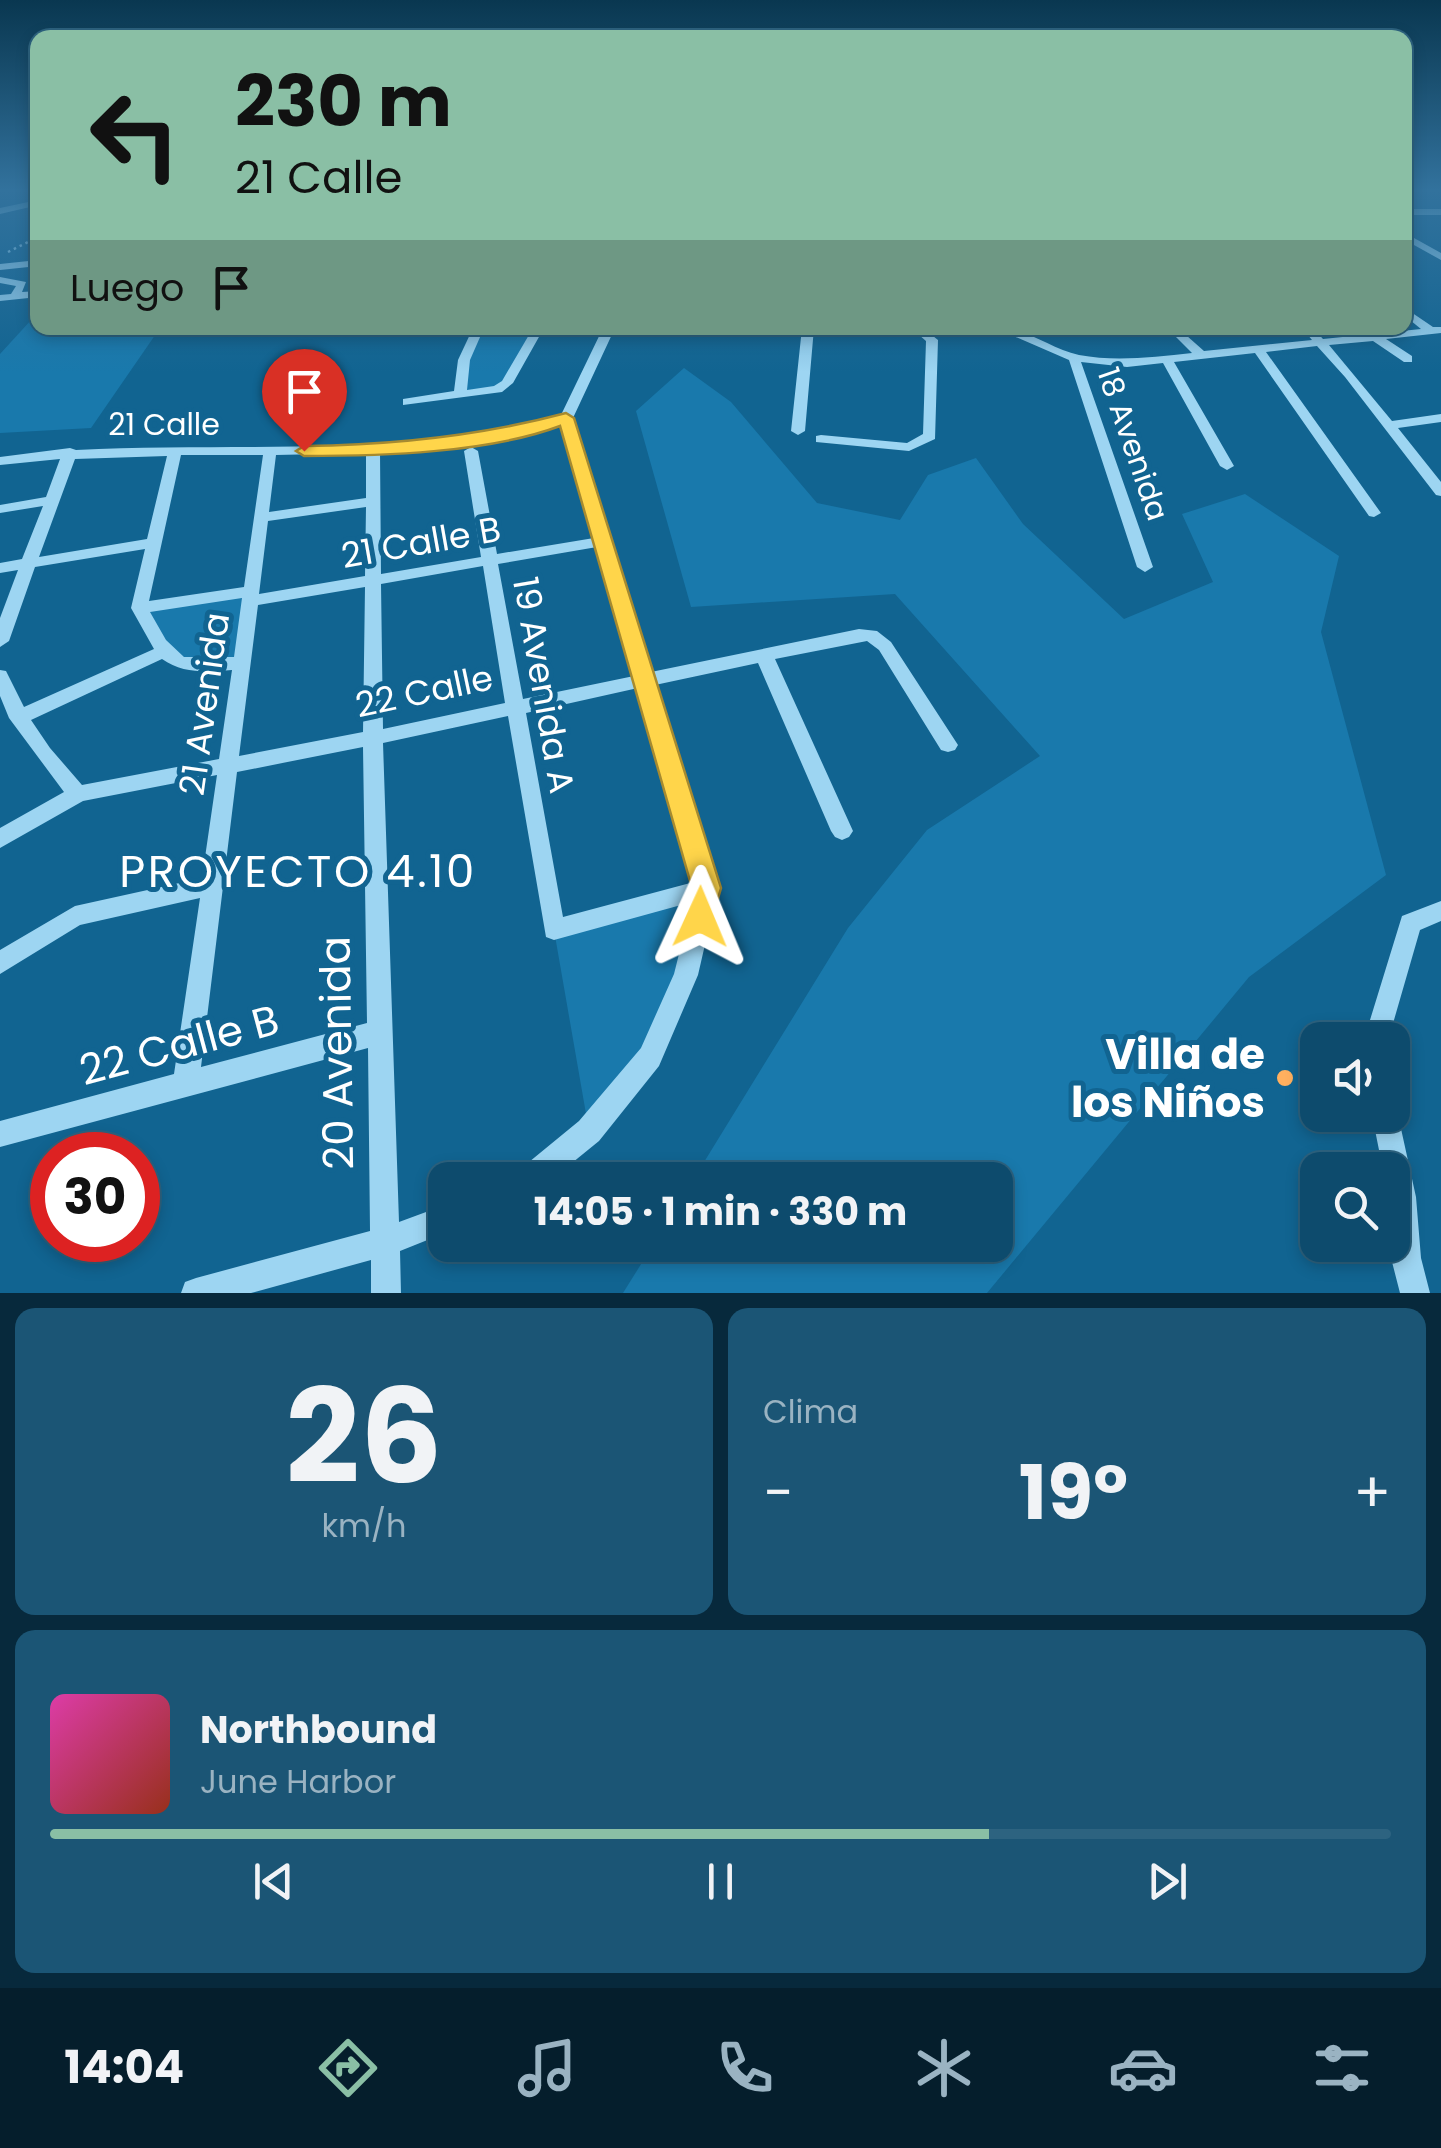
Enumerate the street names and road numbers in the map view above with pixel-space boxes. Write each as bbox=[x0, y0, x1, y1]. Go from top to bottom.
street label: 18 Avenida bbox=[1087, 362, 1179, 526]
street label: 21 Calle bbox=[108, 403, 220, 446]
street label: 21 Calle B bbox=[337, 504, 505, 580]
street label: 19 Avenida A bbox=[501, 573, 587, 797]
street label: 21 Avenida bbox=[167, 610, 241, 798]
street label: 22 Calle bbox=[351, 653, 497, 729]
street label: 20 Avenida bbox=[305, 936, 369, 1170]
street label: 22 Calle B bbox=[73, 990, 285, 1100]

